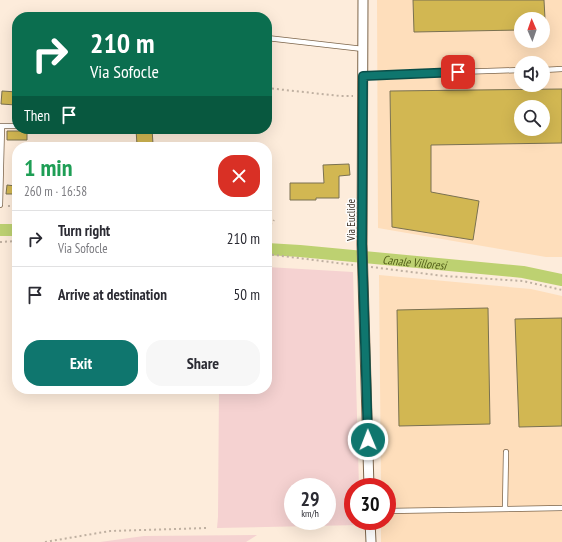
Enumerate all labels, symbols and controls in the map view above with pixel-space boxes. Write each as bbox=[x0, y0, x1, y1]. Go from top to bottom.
north arrow bbox=[514, 12, 550, 48]
map controls bbox=[514, 12, 550, 136]
text: 210 m bbox=[90, 24, 154, 61]
icon: right bbox=[24, 28, 76, 80]
pin bbox=[441, 55, 475, 89]
button: sound bbox=[514, 56, 550, 92]
text: Via Sofocle bbox=[90, 60, 159, 83]
icon: arrive bbox=[447, 61, 469, 83]
button: search bbox=[514, 100, 550, 136]
icon: arrive bbox=[58, 104, 80, 126]
text: Then bbox=[24, 106, 50, 125]
text: 1 min bbox=[24, 152, 72, 183]
button: close bbox=[218, 155, 260, 197]
text: 260 m · 16:58 bbox=[24, 183, 87, 200]
street label: Via Euclide bbox=[344, 199, 358, 242]
text: Turn right bbox=[58, 221, 110, 240]
icon: right bbox=[24, 228, 46, 250]
text: 210 m bbox=[227, 229, 260, 248]
text: Via Sofocle bbox=[58, 240, 108, 257]
water label: Canale Villoresi bbox=[382, 251, 448, 272]
icon: arrive bbox=[24, 284, 46, 306]
text: Arrive at destination bbox=[58, 285, 167, 304]
text: 50 m bbox=[234, 285, 260, 304]
button: Exit bbox=[24, 340, 138, 386]
button: Share bbox=[146, 340, 260, 386]
position arrow bbox=[347, 419, 389, 461]
speed limit sign: 30 bbox=[344, 478, 396, 530]
text: 29 bbox=[300, 486, 320, 512]
text: km/h bbox=[301, 507, 319, 520]

